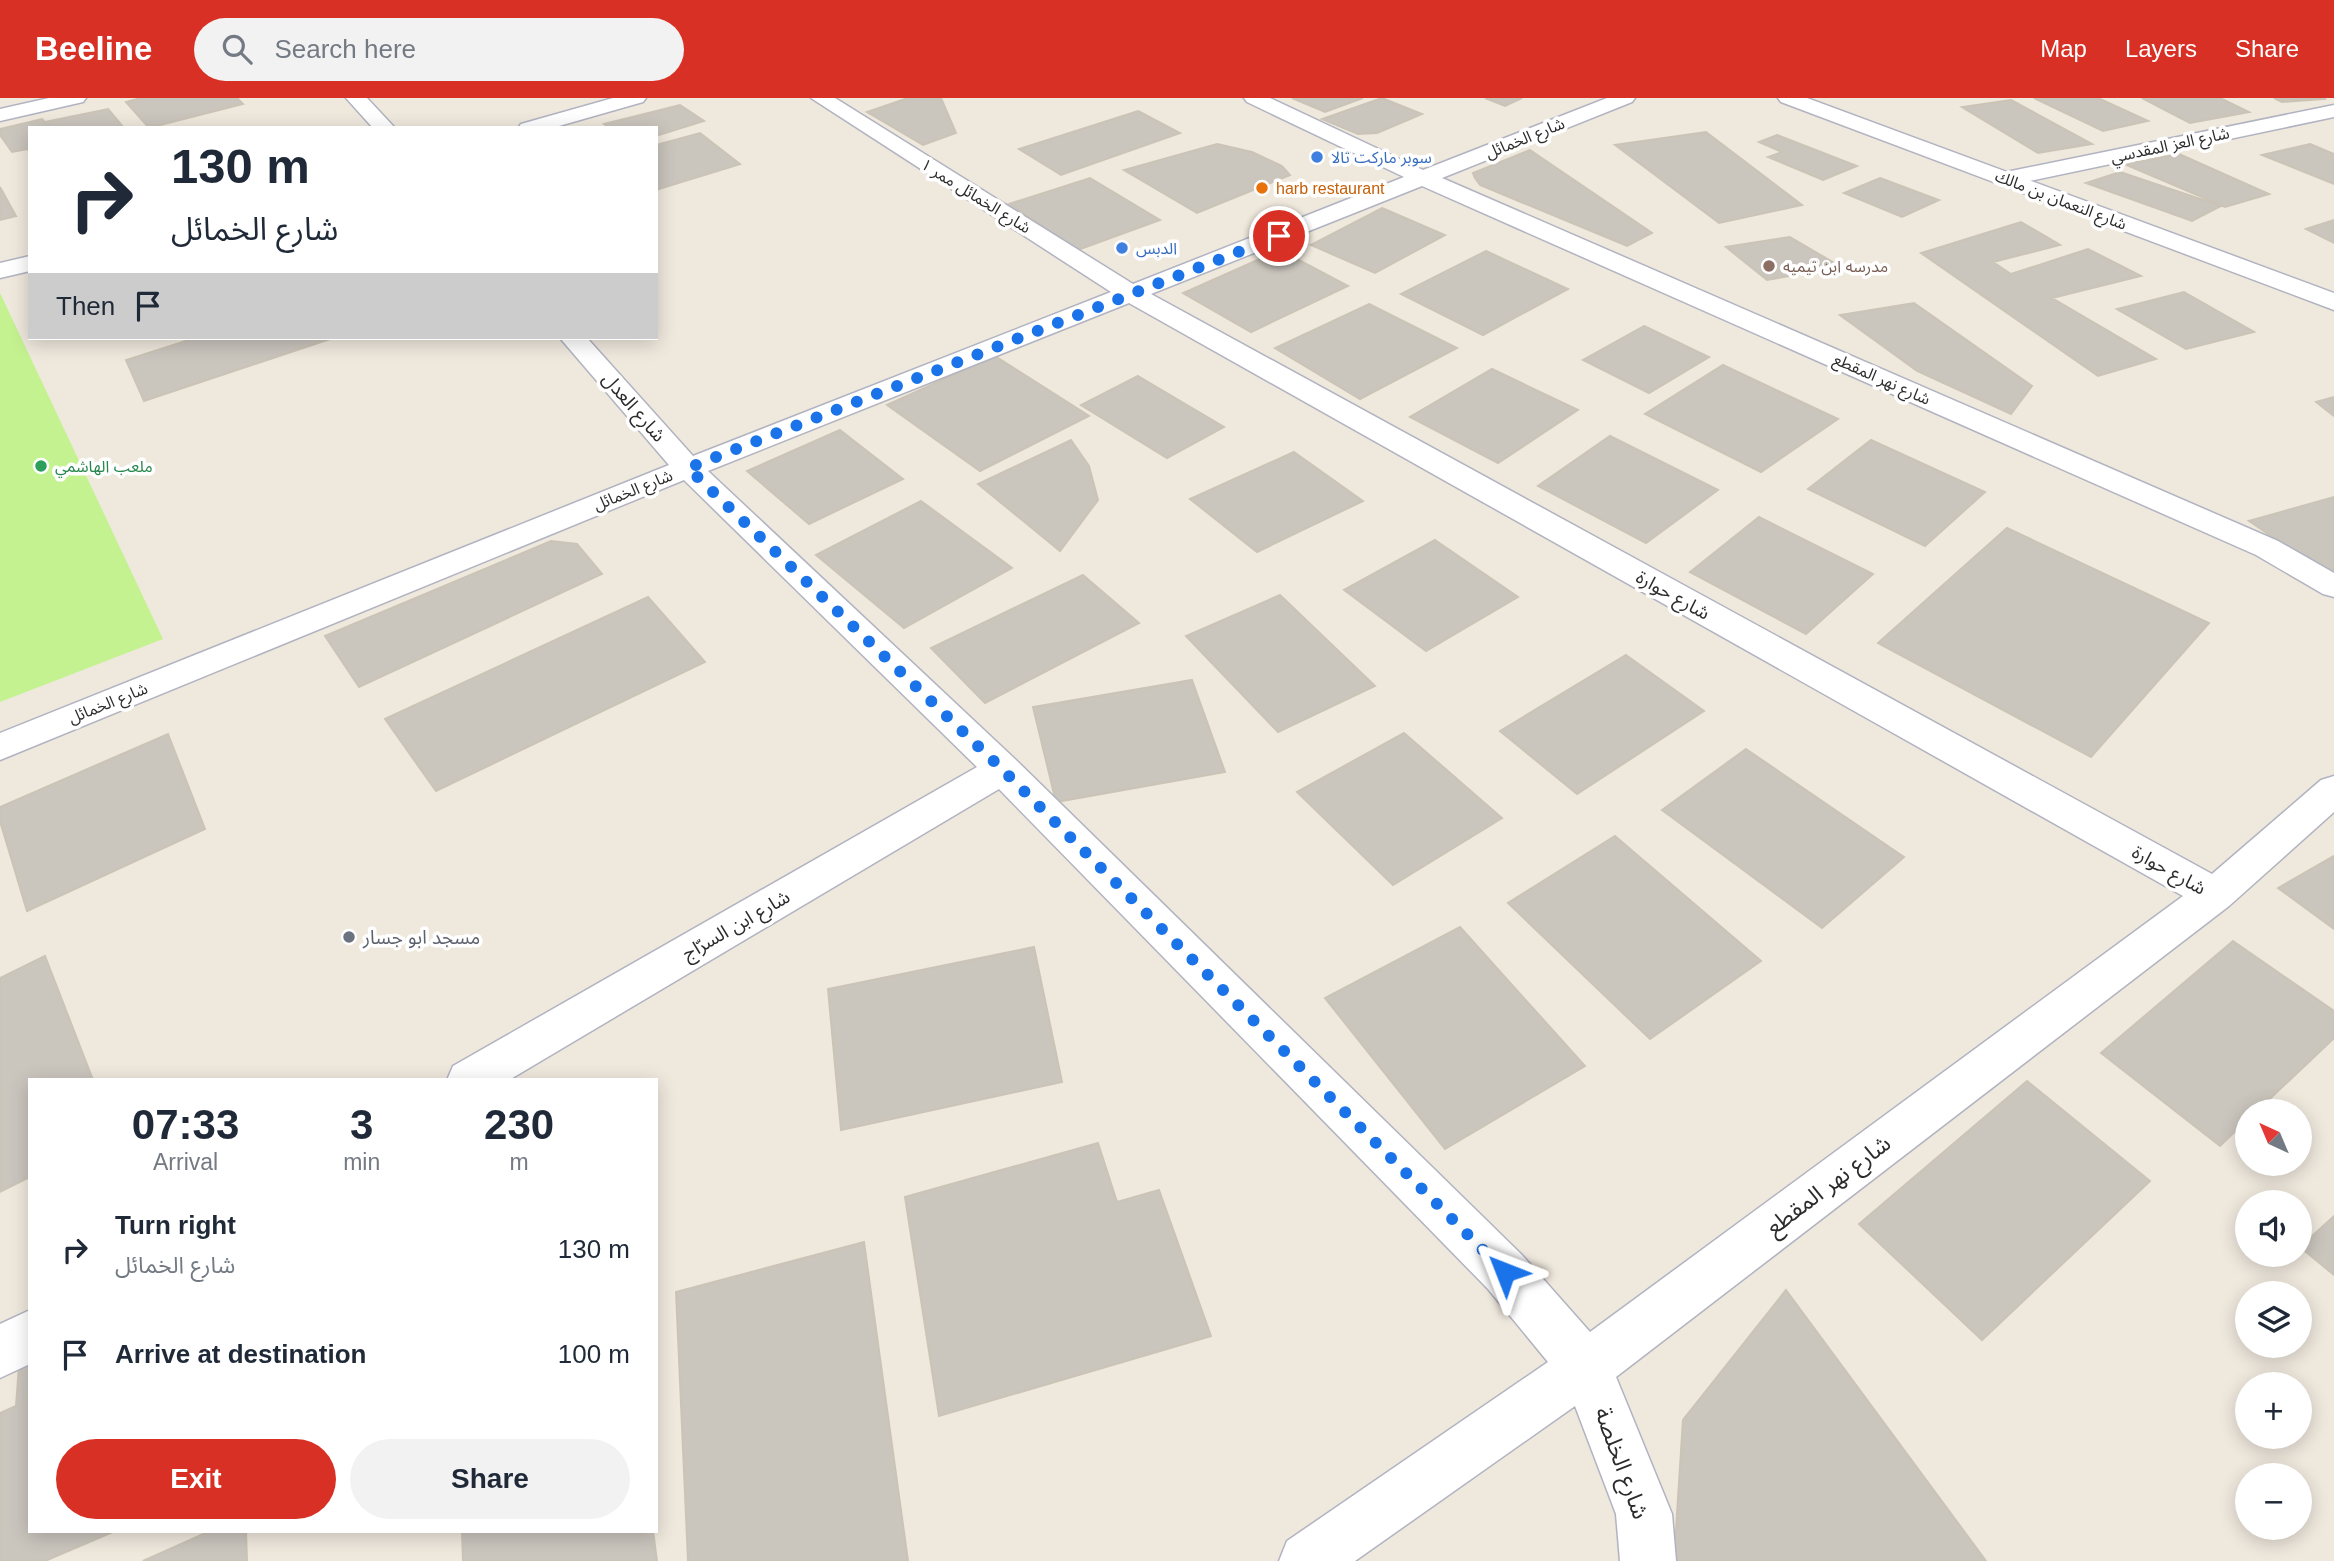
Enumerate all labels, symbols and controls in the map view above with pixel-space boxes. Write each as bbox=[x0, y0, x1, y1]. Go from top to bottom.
search box bbox=[194, 18, 684, 81]
text: Beeline bbox=[35, 30, 152, 67]
icon: search bbox=[218, 30, 256, 68]
text: Search here bbox=[274, 34, 416, 64]
text: Map bbox=[2040, 35, 2087, 62]
text: Layers bbox=[2125, 35, 2197, 62]
text: Share bbox=[2235, 35, 2299, 62]
street label: شارع الخمائل bbox=[1483, 114, 1568, 165]
street label: شارع العز المقدسي bbox=[2109, 124, 2232, 170]
text: 130 m bbox=[171, 139, 310, 193]
marker: سوبر ماركت تالا bbox=[1309, 149, 1325, 165]
place label: سوبر ماركت تالا bbox=[1331, 149, 1432, 167]
icon: right bbox=[56, 154, 147, 245]
street label: شارع الخمائل ممر ١ bbox=[916, 155, 1034, 240]
street label: شارع النعمان بن مالك bbox=[1992, 167, 2129, 237]
marker: harb restaurant bbox=[1254, 180, 1270, 196]
place label: harb restaurant bbox=[1276, 180, 1385, 197]
pin bbox=[1249, 206, 1309, 266]
text: شارع الخمائل bbox=[171, 211, 338, 247]
icon: arrive bbox=[1260, 217, 1298, 255]
marker: الدبس bbox=[1114, 240, 1130, 256]
place label: الدبس bbox=[1136, 240, 1177, 258]
marker: مدرسه ابن تيميه bbox=[1761, 258, 1777, 274]
place label: مدرسه ابن تيميه bbox=[1783, 258, 1888, 276]
icon: arrive bbox=[129, 287, 167, 325]
text: Then bbox=[56, 291, 115, 321]
street label: شارع نهر المقطع bbox=[1829, 350, 1933, 412]
street label: شارع العدل bbox=[596, 368, 670, 448]
marker: ملعب الهاشمي bbox=[33, 458, 49, 474]
place label: ملعب الهاشمي bbox=[55, 458, 153, 478]
street label: شارع الخمائل bbox=[591, 466, 676, 517]
street label: شارع حوارة bbox=[1631, 566, 1713, 626]
street label: شارع الخمائل bbox=[66, 679, 151, 730]
street label: شارع حوارة bbox=[2127, 841, 2209, 901]
street label: شارع ابن السرّاج bbox=[679, 886, 795, 967]
place label: مسجد ابو جسار bbox=[362, 927, 480, 949]
marker: مسجد ابو جسار bbox=[341, 929, 357, 945]
north arrow bbox=[2235, 1099, 2312, 1176]
map controls bbox=[2235, 1099, 2312, 1540]
text: 07:33 bbox=[132, 1101, 239, 1148]
text: 3 bbox=[350, 1101, 373, 1148]
text: 230 bbox=[484, 1101, 554, 1148]
street label: شارع نهر المقطع bbox=[1761, 1130, 1898, 1243]
text: Arrival bbox=[153, 1149, 218, 1175]
text: min bbox=[343, 1149, 380, 1175]
text: m bbox=[510, 1149, 529, 1175]
button: sound bbox=[2235, 1190, 2312, 1267]
text: Turn right bbox=[115, 1210, 236, 1240]
icon: right bbox=[56, 1231, 94, 1269]
text: 130 m bbox=[558, 1234, 630, 1264]
position arrow bbox=[1468, 1235, 1542, 1309]
text: شارع الخمائل bbox=[115, 1252, 235, 1278]
button: layers bbox=[2235, 1281, 2312, 1358]
icon: arrive bbox=[56, 1336, 94, 1374]
text: Arrive at destination bbox=[115, 1339, 366, 1369]
text: 100 m bbox=[558, 1339, 630, 1369]
button: + bbox=[2235, 1372, 2312, 1449]
street label: شارع الخلصة bbox=[1586, 1403, 1654, 1524]
button: Exit bbox=[56, 1439, 336, 1519]
button: Share bbox=[350, 1439, 630, 1519]
button: − bbox=[2235, 1463, 2312, 1540]

